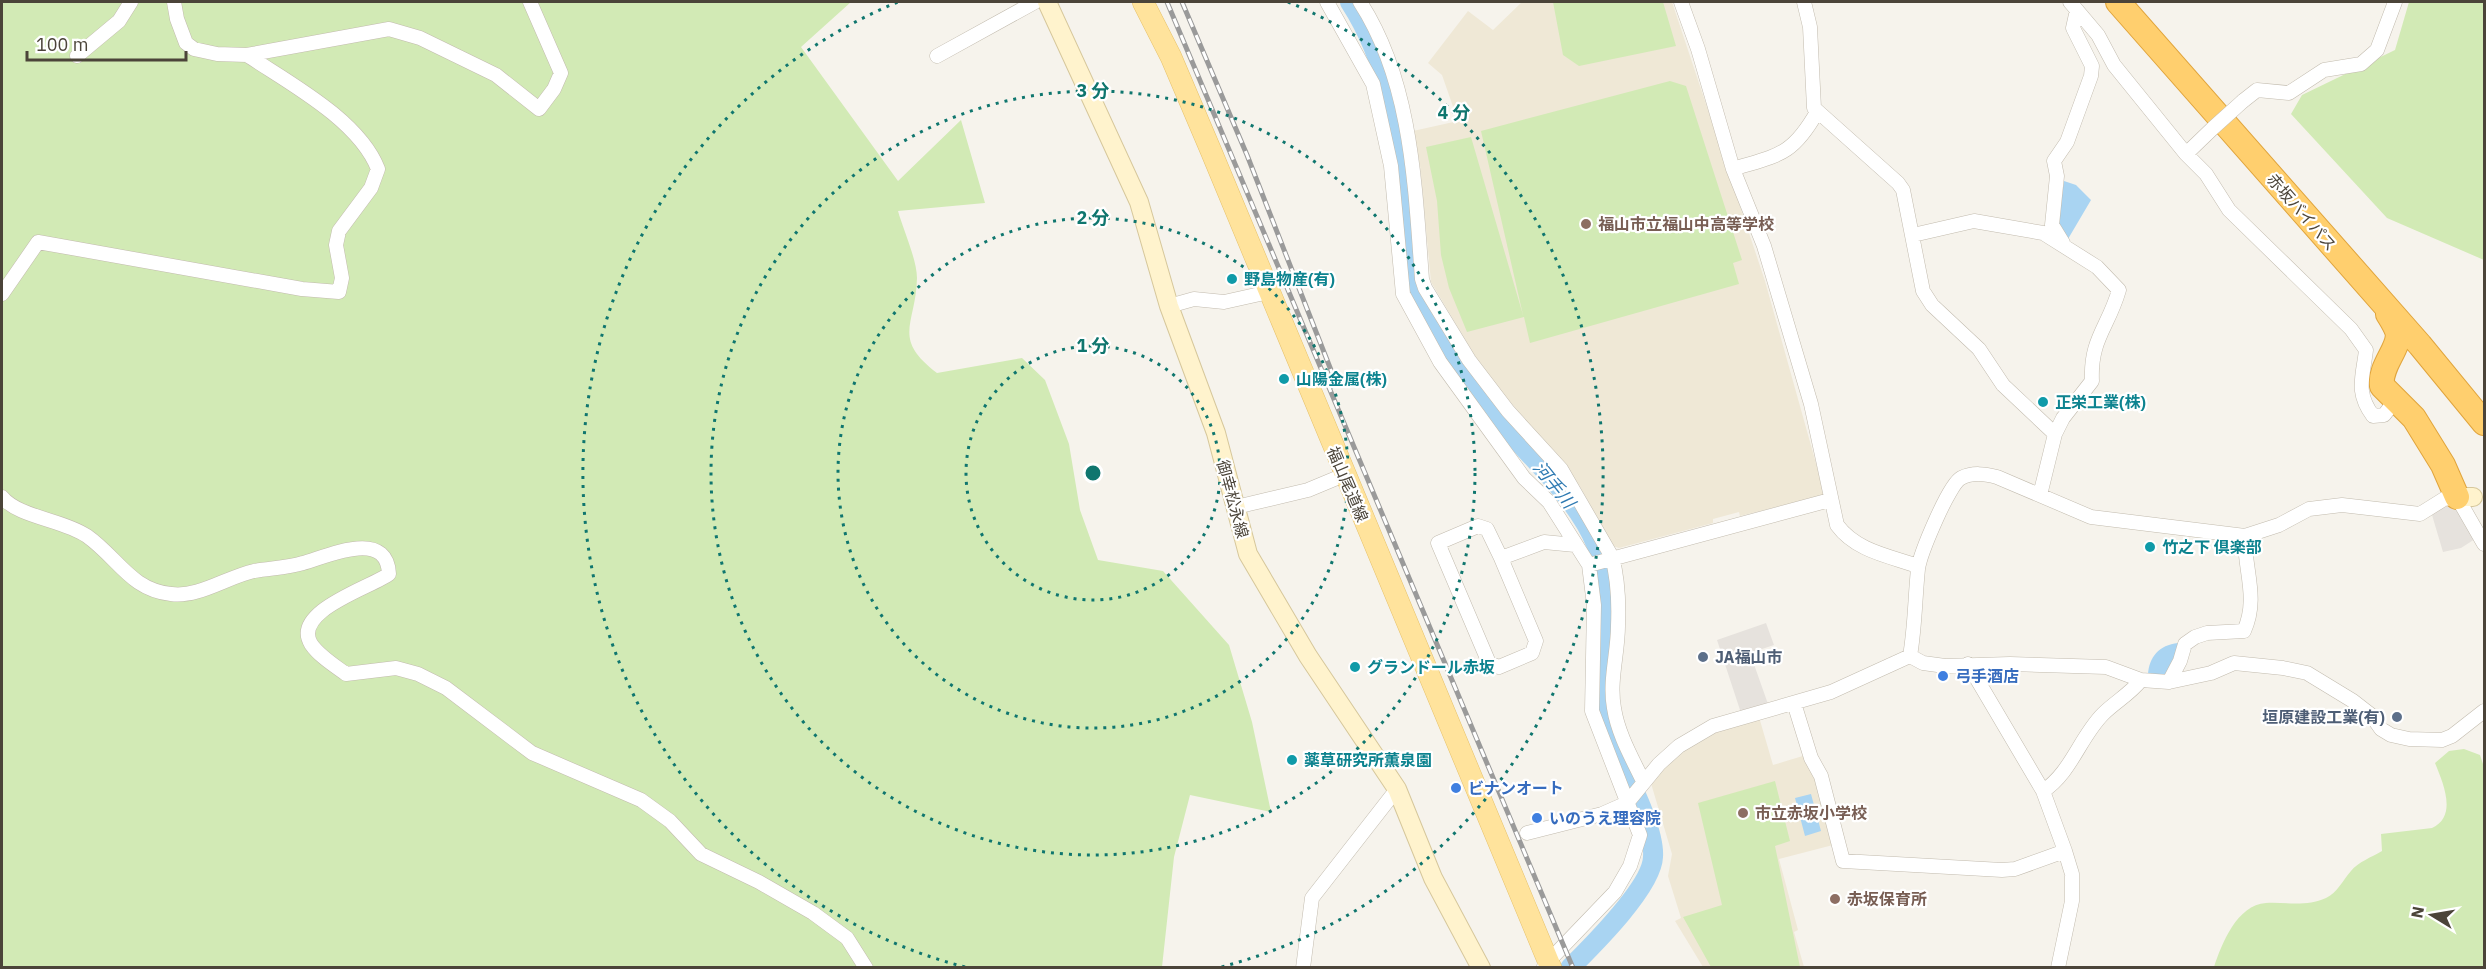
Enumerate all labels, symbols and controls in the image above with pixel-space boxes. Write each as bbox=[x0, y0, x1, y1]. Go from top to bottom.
scale bar bbox=[27, 24, 186, 62]
text: 100 m bbox=[36, 33, 88, 56]
text: 3 分 bbox=[1076, 79, 1110, 102]
text: 4 分 bbox=[1437, 101, 1471, 124]
street label: 赤坂バイパス bbox=[2263, 169, 2341, 255]
text: 2 分 bbox=[1076, 206, 1110, 229]
place label: 福山市立福山中高等学校 bbox=[1598, 214, 1774, 234]
marker: 福山市立福山中高等学校 bbox=[1579, 217, 1593, 231]
place label: 野島物産(有) bbox=[1244, 269, 1335, 289]
marker: 野島物産(有) bbox=[1225, 272, 1239, 286]
text: 1 分 bbox=[1076, 334, 1110, 357]
place label: 山陽金属(株) bbox=[1296, 369, 1387, 389]
marker: 山陽金属(株) bbox=[1277, 372, 1291, 386]
place label: 正栄工業(株) bbox=[2055, 392, 2146, 412]
marker: 正栄工業(株) bbox=[2036, 395, 2050, 409]
street label: 福山尾道線 bbox=[1323, 443, 1373, 525]
water label: 河手川 bbox=[1528, 456, 1582, 514]
street label: 御幸松永線 bbox=[1213, 458, 1253, 540]
centre of rings bbox=[1083, 463, 1103, 483]
place label: 竹之下 倶楽部 bbox=[2162, 537, 2262, 557]
marker: 竹之下 倶楽部 bbox=[2143, 540, 2157, 554]
place label: JA福山市 bbox=[1715, 647, 1783, 667]
marker: JA福山市 bbox=[1696, 650, 1710, 664]
place label: グランドール赤坂 bbox=[1367, 657, 1495, 677]
marker: グランドール赤坂 bbox=[1348, 660, 1362, 674]
place label: 弓手酒店 bbox=[1955, 666, 2019, 686]
marker: 弓手酒店 bbox=[1936, 669, 1950, 683]
place label: 垣原建設工業(有) bbox=[2262, 707, 2385, 727]
marker: 垣原建設工業(有) bbox=[2390, 710, 2404, 724]
place label: 薬草研究所薫泉園 bbox=[1304, 750, 1432, 770]
marker: 薬草研究所薫泉園 bbox=[1285, 753, 1299, 767]
place label: ビナンオート bbox=[1468, 778, 1564, 798]
marker: ビナンオート bbox=[1449, 781, 1463, 795]
place label: 市立赤坂小学校 bbox=[1755, 803, 1867, 823]
marker: 市立赤坂小学校 bbox=[1736, 806, 1750, 820]
place label: いのうえ理容院 bbox=[1549, 808, 1661, 828]
marker: いのうえ理容院 bbox=[1530, 811, 1544, 825]
north arrow bbox=[2402, 885, 2462, 945]
place label: 赤坂保育所 bbox=[1847, 889, 1927, 909]
marker: 赤坂保育所 bbox=[1828, 892, 1842, 906]
text: N bbox=[2406, 905, 2428, 920]

